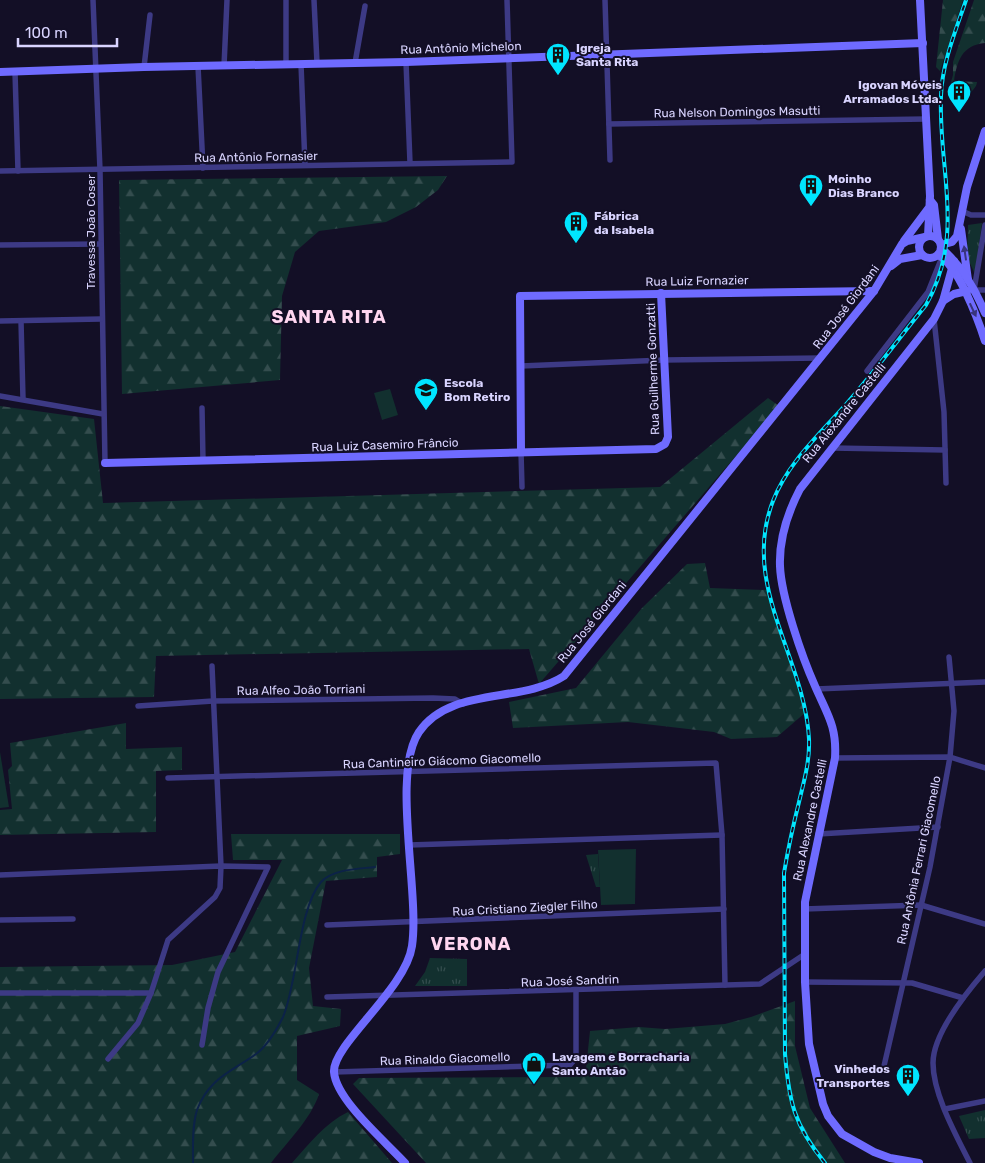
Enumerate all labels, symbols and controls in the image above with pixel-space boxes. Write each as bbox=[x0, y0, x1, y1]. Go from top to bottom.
scale bar bbox=[18, 15, 116, 47]
text: 100 m bbox=[25, 24, 67, 42]
street label: Rua Antônio Michelon bbox=[400, 39, 522, 57]
place label: Igreja Santa Rita bbox=[576, 41, 638, 69]
building icon: Igreja Santa Rita bbox=[545, 42, 571, 76]
place label: Igovan Móveis Arramados Ltda. bbox=[843, 78, 942, 106]
building icon: Igovan Móveis Arramados Ltda. bbox=[946, 79, 972, 113]
street label: Rua Nelson Domingos Masutti bbox=[654, 104, 821, 120]
street label: Rua Antônio Fornasier bbox=[194, 149, 318, 165]
place label: Moinho Dias Branco bbox=[828, 172, 899, 200]
building icon: Moinho Dias Branco bbox=[798, 173, 824, 207]
street label: Travessa João Coser bbox=[84, 174, 98, 290]
place label: Fábrica da Isabela bbox=[594, 209, 654, 237]
building icon: Fábrica da Isabela bbox=[563, 210, 589, 244]
one-way arrow bbox=[960, 245, 968, 261]
street label: Rua José Giordani bbox=[810, 262, 882, 352]
street label: Rua Luiz Fornazier bbox=[645, 273, 749, 289]
street label: Rua Guilherme Gonzatti bbox=[644, 303, 662, 435]
one-way arrow bbox=[969, 303, 977, 317]
district label: SANTA RITA bbox=[271, 306, 387, 328]
street label: Rua Alexandre Castelli bbox=[799, 360, 889, 466]
place label: Escola Bom Retiro bbox=[444, 376, 510, 404]
school or university icon: Escola Bom Retiro bbox=[413, 377, 439, 411]
street label: Rua Luiz Casemiro Frâncio bbox=[311, 435, 459, 455]
street label: Rua José Giordani bbox=[555, 578, 629, 666]
street label: Rua Alfeo João Torriani bbox=[237, 682, 365, 698]
street label: Rua Cantineiro Giácomo Giacomello bbox=[343, 751, 541, 771]
street label: Rua Alexandre Castelli bbox=[790, 758, 830, 882]
street label: Rua Antônia Ferrari Giacomello bbox=[894, 774, 944, 945]
street label: Rua Cristiano Ziegler Filho bbox=[452, 897, 598, 919]
district label: VERONA bbox=[430, 933, 512, 955]
street label: Rua José Sandrin bbox=[521, 972, 619, 990]
street label: Rua Rinaldo Giacomello bbox=[380, 1050, 511, 1068]
place label: Lavagem e Borracharia Santo Antão bbox=[552, 1050, 690, 1078]
shop icon: Lavagem e Borracharia Santo Antão bbox=[521, 1051, 547, 1085]
place label: Vinhedos Transportes bbox=[817, 1062, 890, 1090]
building icon: Vinhedos Transportes bbox=[895, 1063, 921, 1097]

